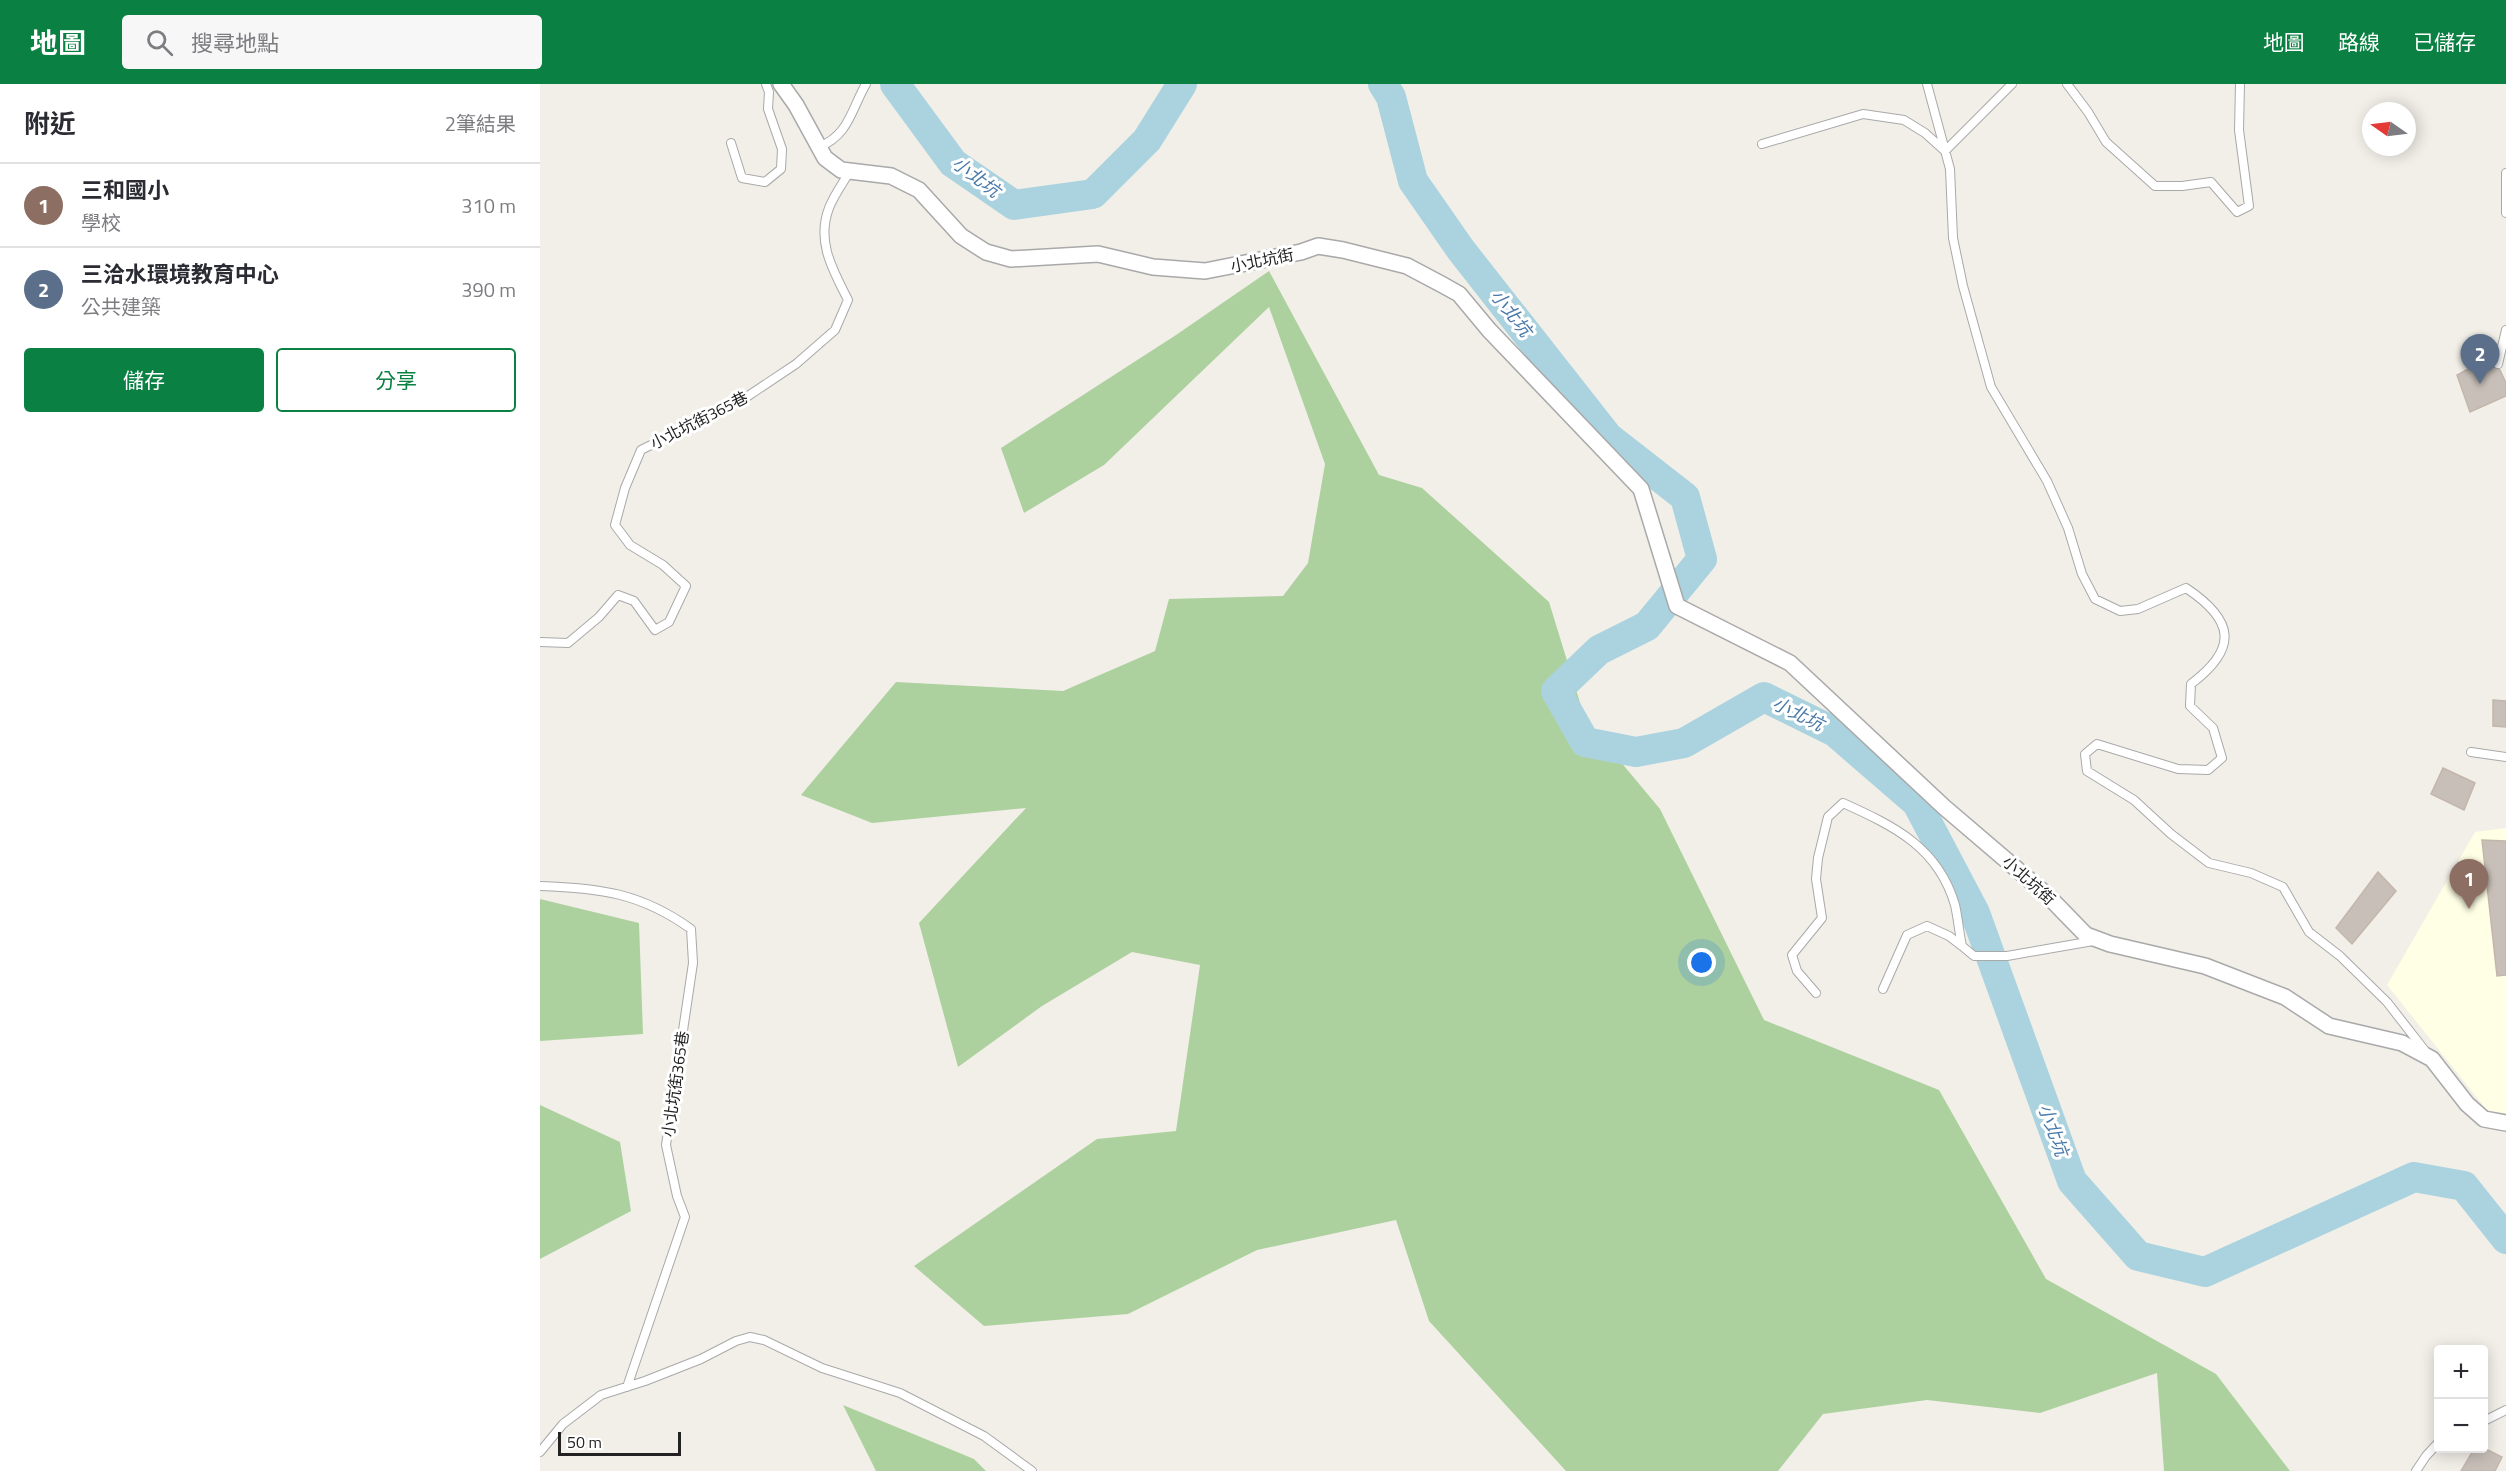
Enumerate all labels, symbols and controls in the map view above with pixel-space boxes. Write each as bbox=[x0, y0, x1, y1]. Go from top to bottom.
search box bbox=[122, 15, 542, 69]
text: 地圖 bbox=[30, 21, 86, 64]
icon: search bbox=[143, 26, 176, 59]
text: 搜尋地點 bbox=[191, 26, 279, 60]
text: 地圖 bbox=[2263, 26, 2305, 58]
text: 路線 bbox=[2338, 26, 2380, 58]
text: 已儲存 bbox=[2413, 26, 2476, 58]
north arrow bbox=[2362, 102, 2416, 156]
text: 附近 bbox=[24, 104, 76, 143]
text: 2筆結果 bbox=[445, 108, 516, 139]
water label: 小北坑 bbox=[947, 150, 1008, 205]
text: 三和國小 bbox=[81, 173, 169, 207]
text: 1 bbox=[38, 190, 49, 221]
text: 310 m bbox=[461, 190, 516, 221]
text: 學校 bbox=[81, 207, 121, 238]
street label: 小北坑街 bbox=[1228, 242, 1296, 278]
text: 三洽水環境教育中心 bbox=[81, 257, 279, 291]
text: 2 bbox=[38, 274, 49, 305]
text: 390 m bbox=[461, 274, 516, 305]
water label: 小北坑 bbox=[1484, 283, 1541, 345]
text: 公共建築 bbox=[81, 291, 161, 322]
pin: 2 bbox=[2460, 334, 2500, 384]
button: 儲存 bbox=[24, 348, 264, 412]
button: 分享 bbox=[276, 348, 516, 412]
street label: 小北坑街365巷 bbox=[646, 385, 752, 455]
water label: 小北坑 bbox=[1768, 690, 1831, 739]
street label: 小北坑街 bbox=[1997, 850, 2061, 910]
pin: 1 bbox=[2450, 860, 2488, 909]
your location bbox=[1687, 948, 1716, 977]
street label: 小北坑街365巷 bbox=[656, 1029, 694, 1139]
water label: 小北坑 bbox=[2032, 1100, 2076, 1163]
map controls bbox=[2434, 1345, 2488, 1453]
button: + bbox=[2434, 1345, 2488, 1399]
button: − bbox=[2434, 1399, 2488, 1453]
scale bar bbox=[558, 1429, 681, 1456]
text: 50 m bbox=[567, 1430, 602, 1454]

